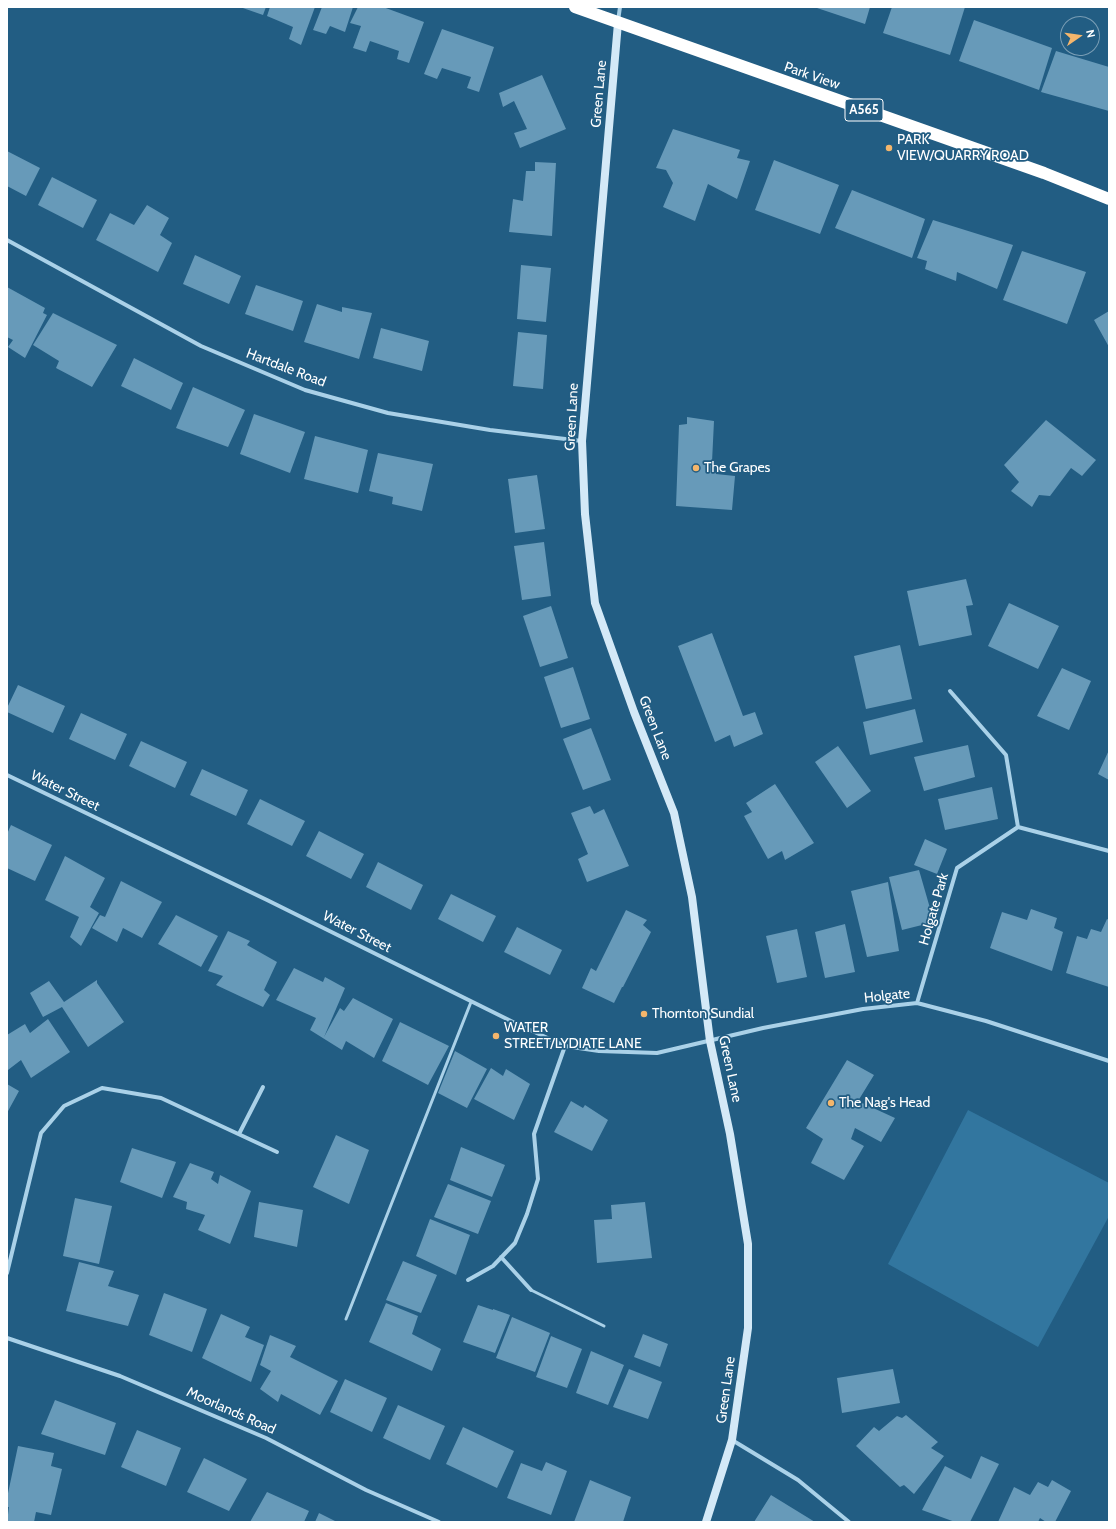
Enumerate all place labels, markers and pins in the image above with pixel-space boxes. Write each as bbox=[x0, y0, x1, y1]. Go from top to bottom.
place label: PARK VIEW/QUARRY ROAD bbox=[897, 132, 1029, 164]
marker: PARK VIEW/QUARRY ROAD bbox=[884, 143, 894, 153]
place label: The Grapes bbox=[704, 460, 770, 476]
marker: The Grapes bbox=[691, 463, 701, 473]
place label: Thornton Sundial bbox=[652, 1006, 754, 1022]
marker: Thornton Sundial bbox=[639, 1009, 649, 1019]
place label: WATER STREET/LYDIATE LANE bbox=[504, 1020, 642, 1052]
marker: WATER STREET/LYDIATE LANE bbox=[491, 1031, 501, 1041]
place label: The Nag's Head bbox=[839, 1095, 930, 1111]
marker: The Nag's Head bbox=[826, 1098, 836, 1108]

